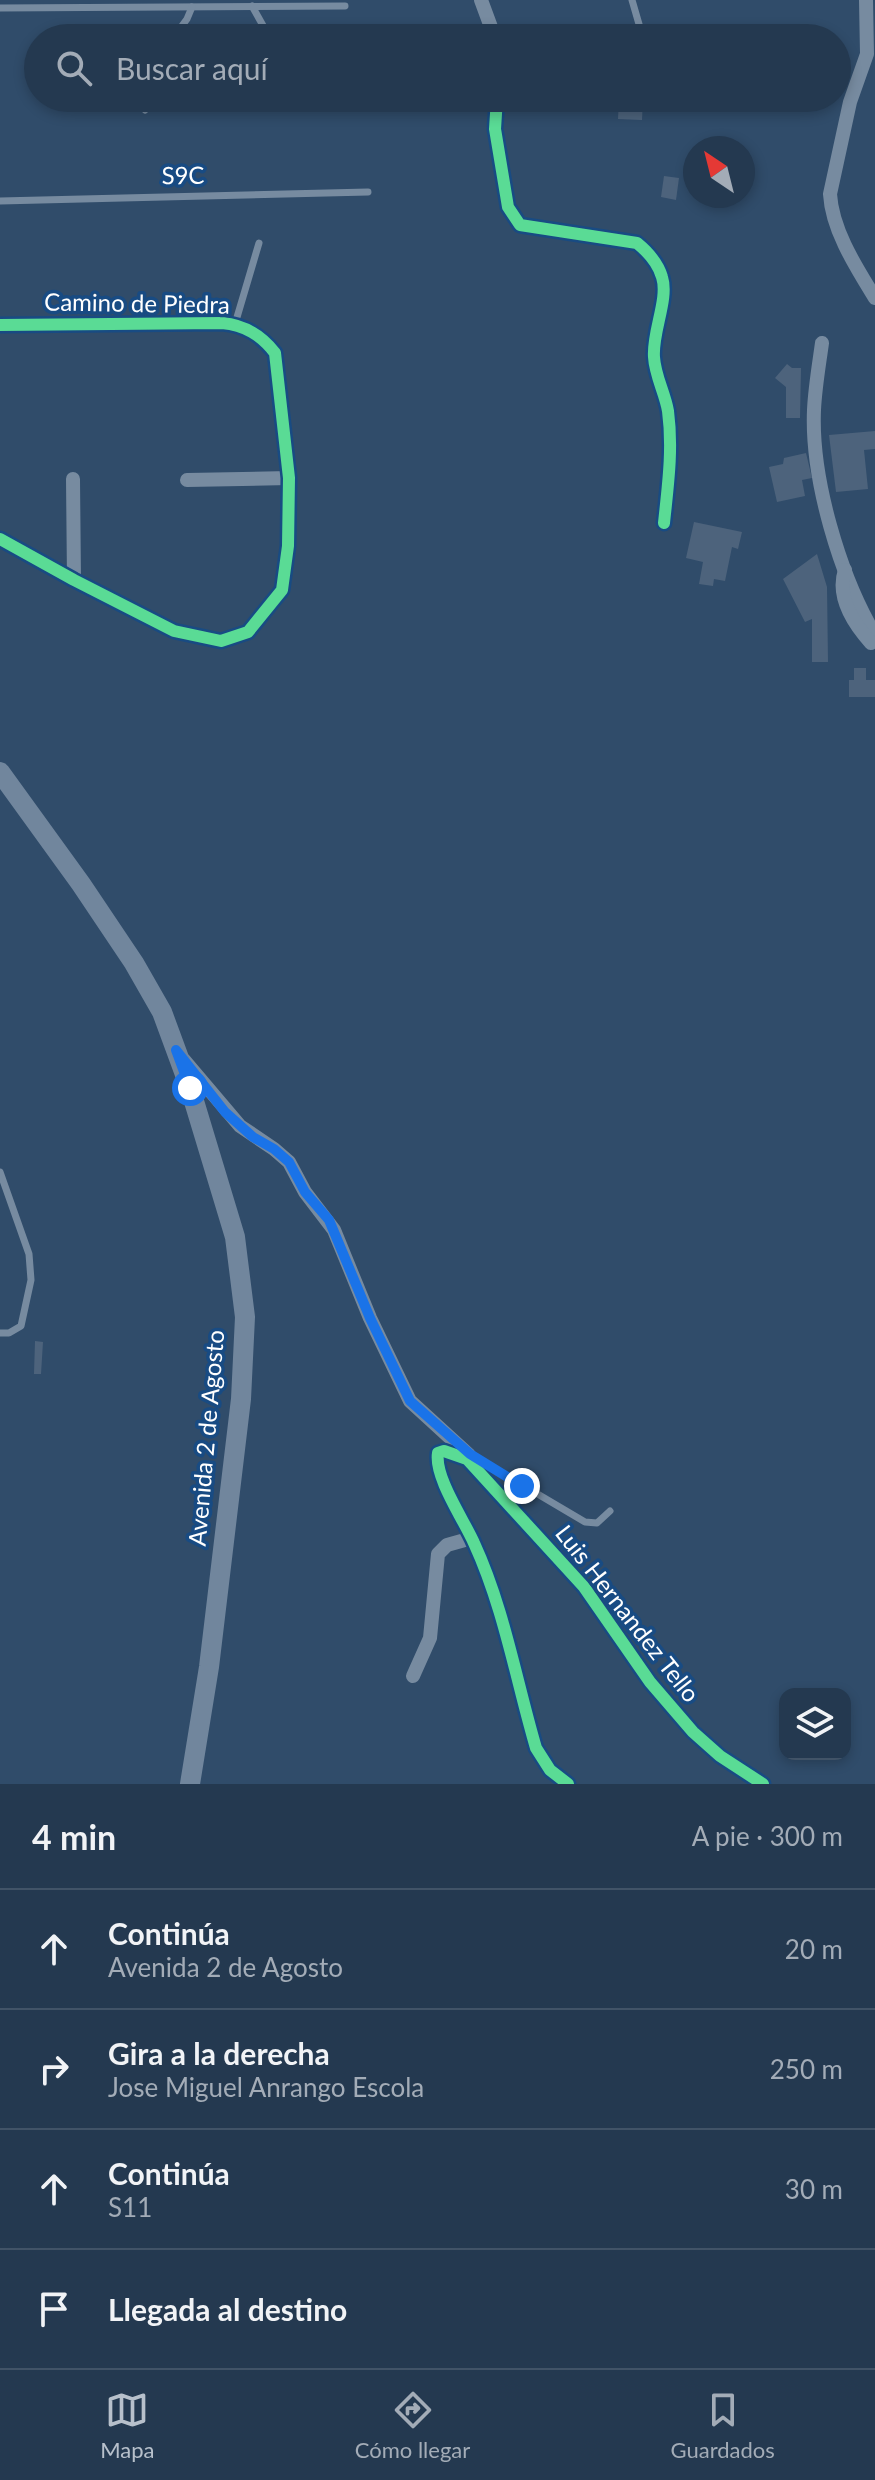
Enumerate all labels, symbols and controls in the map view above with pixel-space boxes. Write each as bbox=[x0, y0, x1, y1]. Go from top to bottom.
search box bbox=[24, 24, 851, 112]
icon: search bbox=[52, 46, 96, 90]
text: Buscar aquí bbox=[116, 50, 268, 86]
north arrow bbox=[683, 136, 755, 208]
street label: S9C bbox=[161, 160, 205, 189]
street label: Camino de Piedra bbox=[44, 286, 230, 319]
route start bbox=[172, 1070, 208, 1106]
street label: Avenida 2 de Agosto bbox=[182, 1329, 229, 1547]
route end bbox=[504, 1468, 540, 1504]
street label: Luis Hernandez Tello bbox=[550, 1519, 706, 1707]
map controls bbox=[779, 1688, 851, 1760]
button: layers bbox=[779, 1688, 851, 1760]
text: 4 min bbox=[32, 1816, 116, 1857]
text: A pie · 300 m bbox=[692, 1820, 843, 1852]
text: Continúa bbox=[108, 1915, 230, 1951]
icon: ahead bbox=[32, 1927, 76, 1971]
text: 20 m bbox=[785, 1933, 843, 1965]
text: Avenida 2 de Agosto bbox=[108, 1951, 343, 1983]
text: Gira a la derecha bbox=[108, 2035, 330, 2071]
icon: right bbox=[32, 2047, 76, 2091]
text: 250 m bbox=[770, 2053, 843, 2085]
text: Jose Miguel Anrango Escola bbox=[108, 2071, 424, 2103]
text: Continúa bbox=[108, 2155, 230, 2191]
icon: ahead bbox=[32, 2167, 76, 2211]
text: 30 m bbox=[785, 2173, 843, 2205]
text: S11 bbox=[108, 2191, 152, 2223]
icon: arrive bbox=[32, 2287, 76, 2331]
text: Llegada al destino bbox=[108, 2291, 347, 2327]
tab: Mapa bbox=[100, 2388, 154, 2463]
tab: Cómo llegar bbox=[355, 2388, 470, 2463]
tab: Guardados bbox=[671, 2388, 775, 2463]

